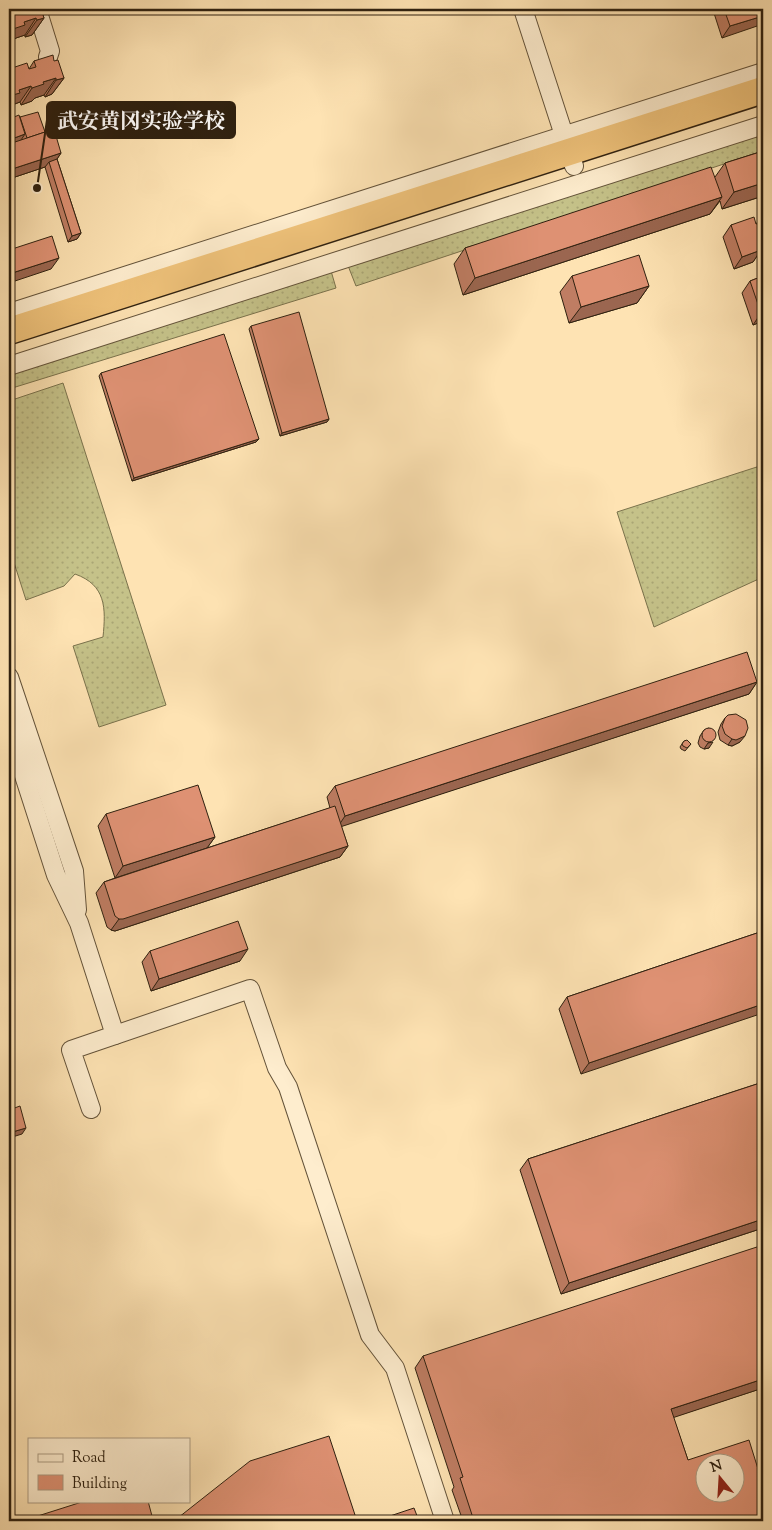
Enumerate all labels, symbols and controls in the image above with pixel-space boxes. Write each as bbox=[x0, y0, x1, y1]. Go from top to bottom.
callout: 武安黄冈实验学校 bbox=[47, 102, 235, 138]
text: 武安黄冈实验学校 bbox=[57, 108, 225, 138]
legend bbox=[28, 1438, 190, 1502]
text: Road bbox=[72, 1448, 106, 1469]
north arrow bbox=[694, 1452, 744, 1502]
text: N bbox=[708, 1456, 725, 1479]
text: Building bbox=[72, 1474, 127, 1495]

